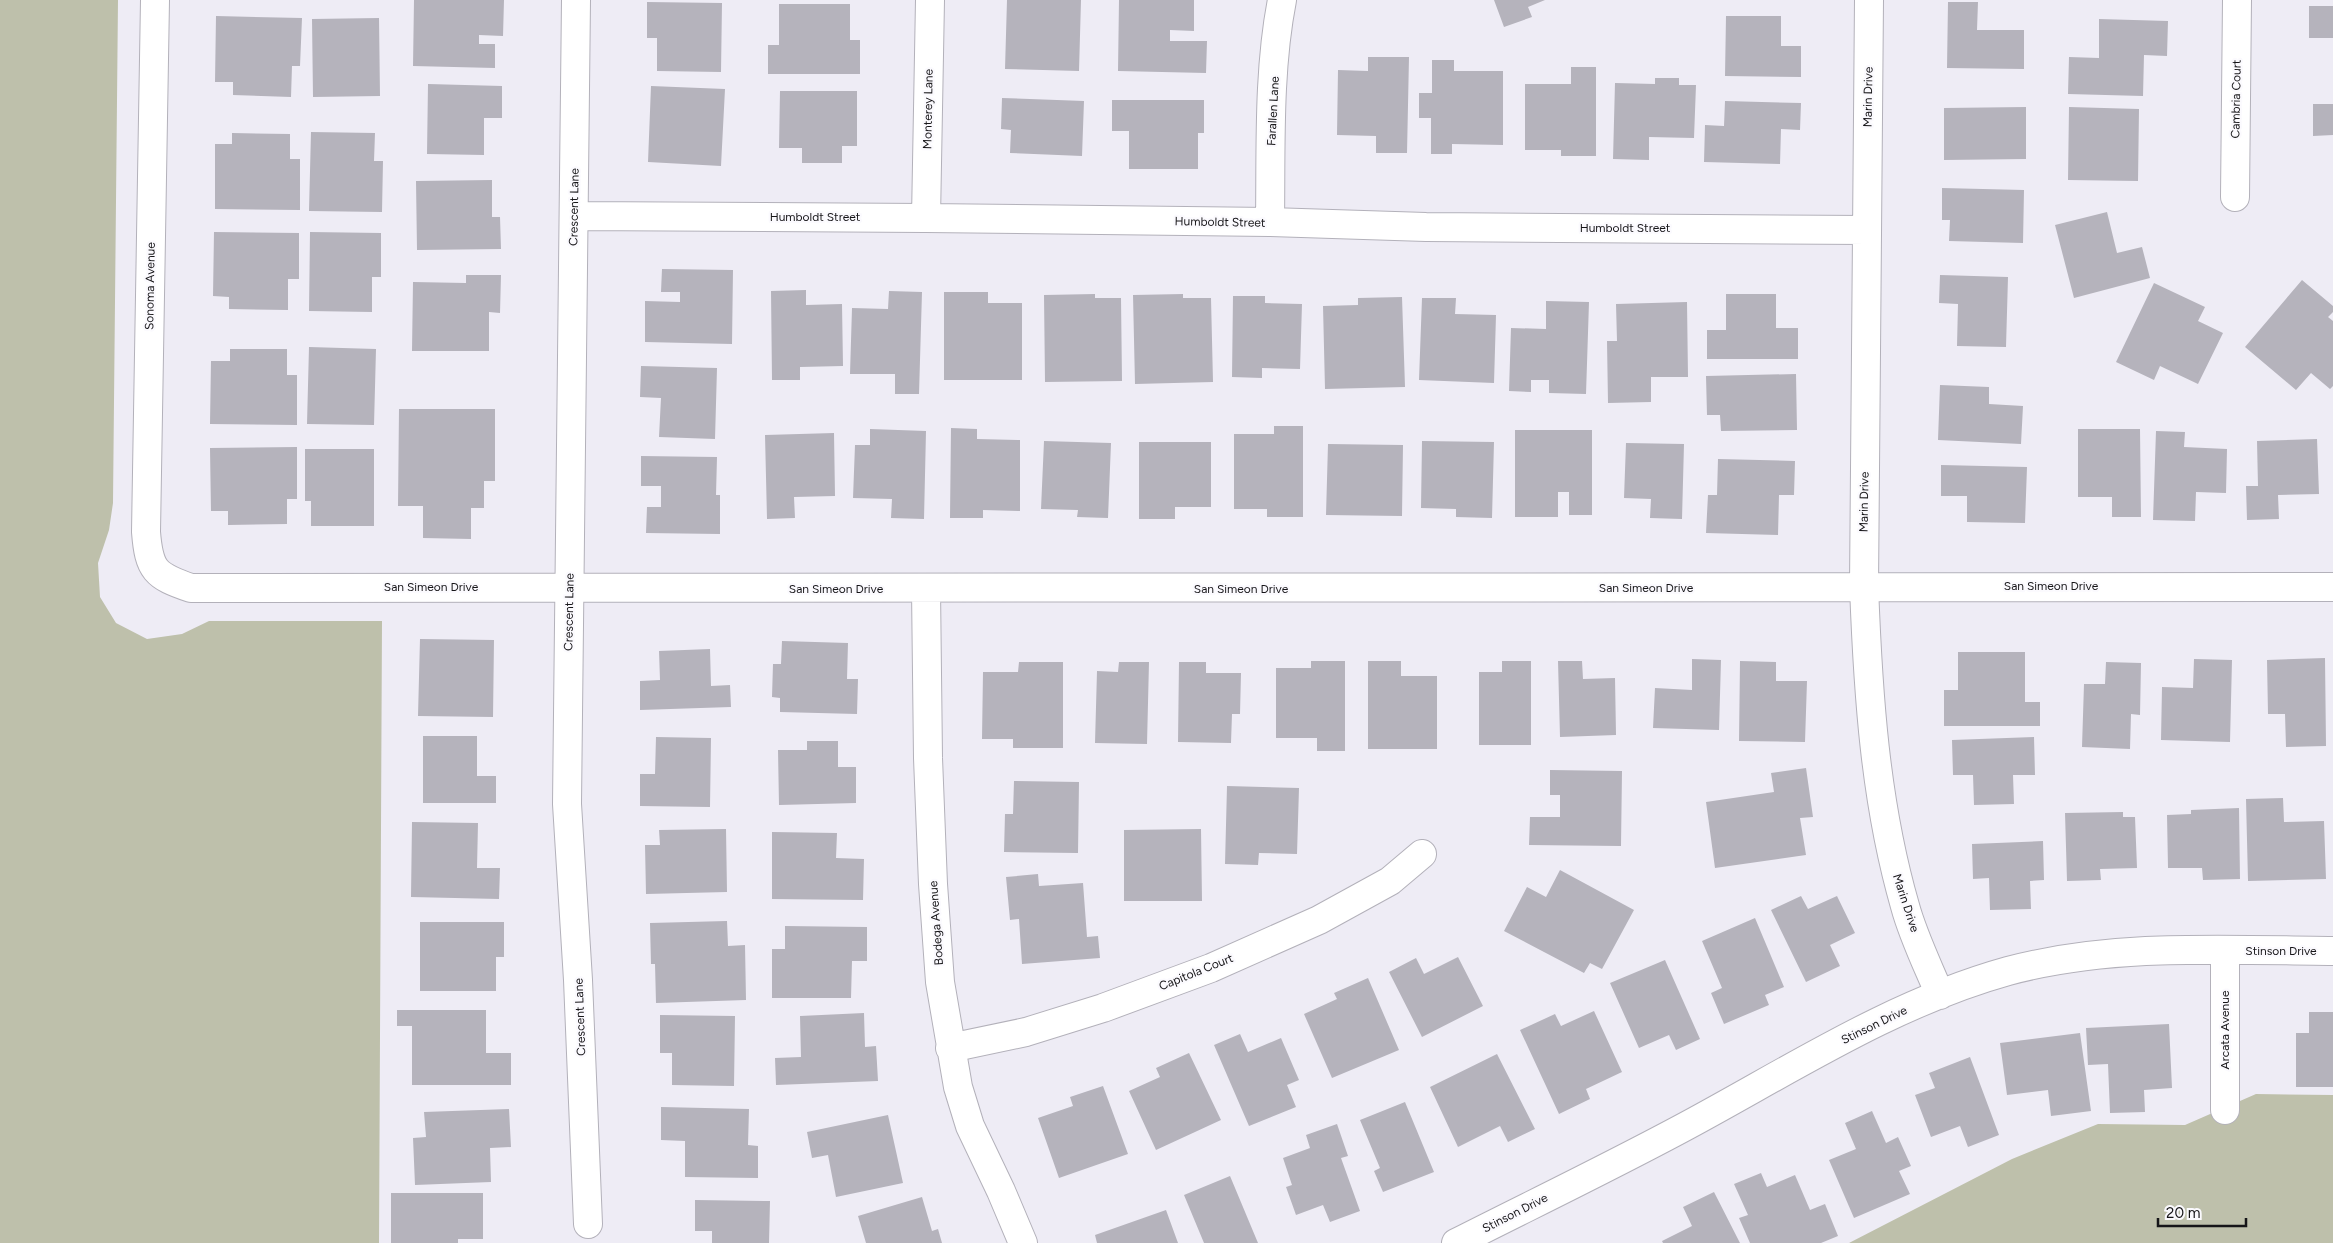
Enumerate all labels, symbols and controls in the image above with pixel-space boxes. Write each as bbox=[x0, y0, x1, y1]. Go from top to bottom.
street label: Cambria Court bbox=[2228, 59, 2244, 139]
street label: Marin Drive bbox=[1860, 66, 1876, 127]
street label: Monterey Lane bbox=[920, 68, 936, 149]
street label: Farallen Lane bbox=[1264, 75, 1282, 146]
street label: Crescent Lane bbox=[566, 168, 582, 246]
street label: Humboldt Street bbox=[770, 210, 861, 224]
street label: Humboldt Street bbox=[1175, 214, 1266, 230]
street label: Humboldt Street bbox=[1580, 221, 1671, 235]
street label: Sonoma Avenue bbox=[142, 242, 158, 330]
street label: Marin Drive bbox=[1856, 471, 1872, 532]
street label: Crescent Lane bbox=[561, 573, 577, 651]
street label: San Simeon Drive bbox=[2004, 579, 2099, 593]
street label: San Simeon Drive bbox=[384, 580, 479, 594]
street label: San Simeon Drive bbox=[1599, 581, 1694, 595]
street label: San Simeon Drive bbox=[789, 582, 884, 596]
street label: San Simeon Drive bbox=[1194, 582, 1289, 596]
street label: Marin Drive bbox=[1890, 872, 1922, 934]
street label: Bodega Avenue bbox=[926, 880, 946, 966]
street label: Stinson Drive bbox=[2245, 944, 2317, 958]
street label: Capitola Court bbox=[1157, 951, 1236, 993]
street label: Crescent Lane bbox=[572, 977, 588, 1056]
street label: Arcata Avenue bbox=[2218, 990, 2232, 1069]
street label: Stinson Drive bbox=[1839, 1003, 1910, 1047]
street label: Stinson Drive bbox=[1480, 1190, 1550, 1235]
scale bar bbox=[2158, 1196, 2246, 1228]
text: 20 m bbox=[2166, 1204, 2200, 1222]

